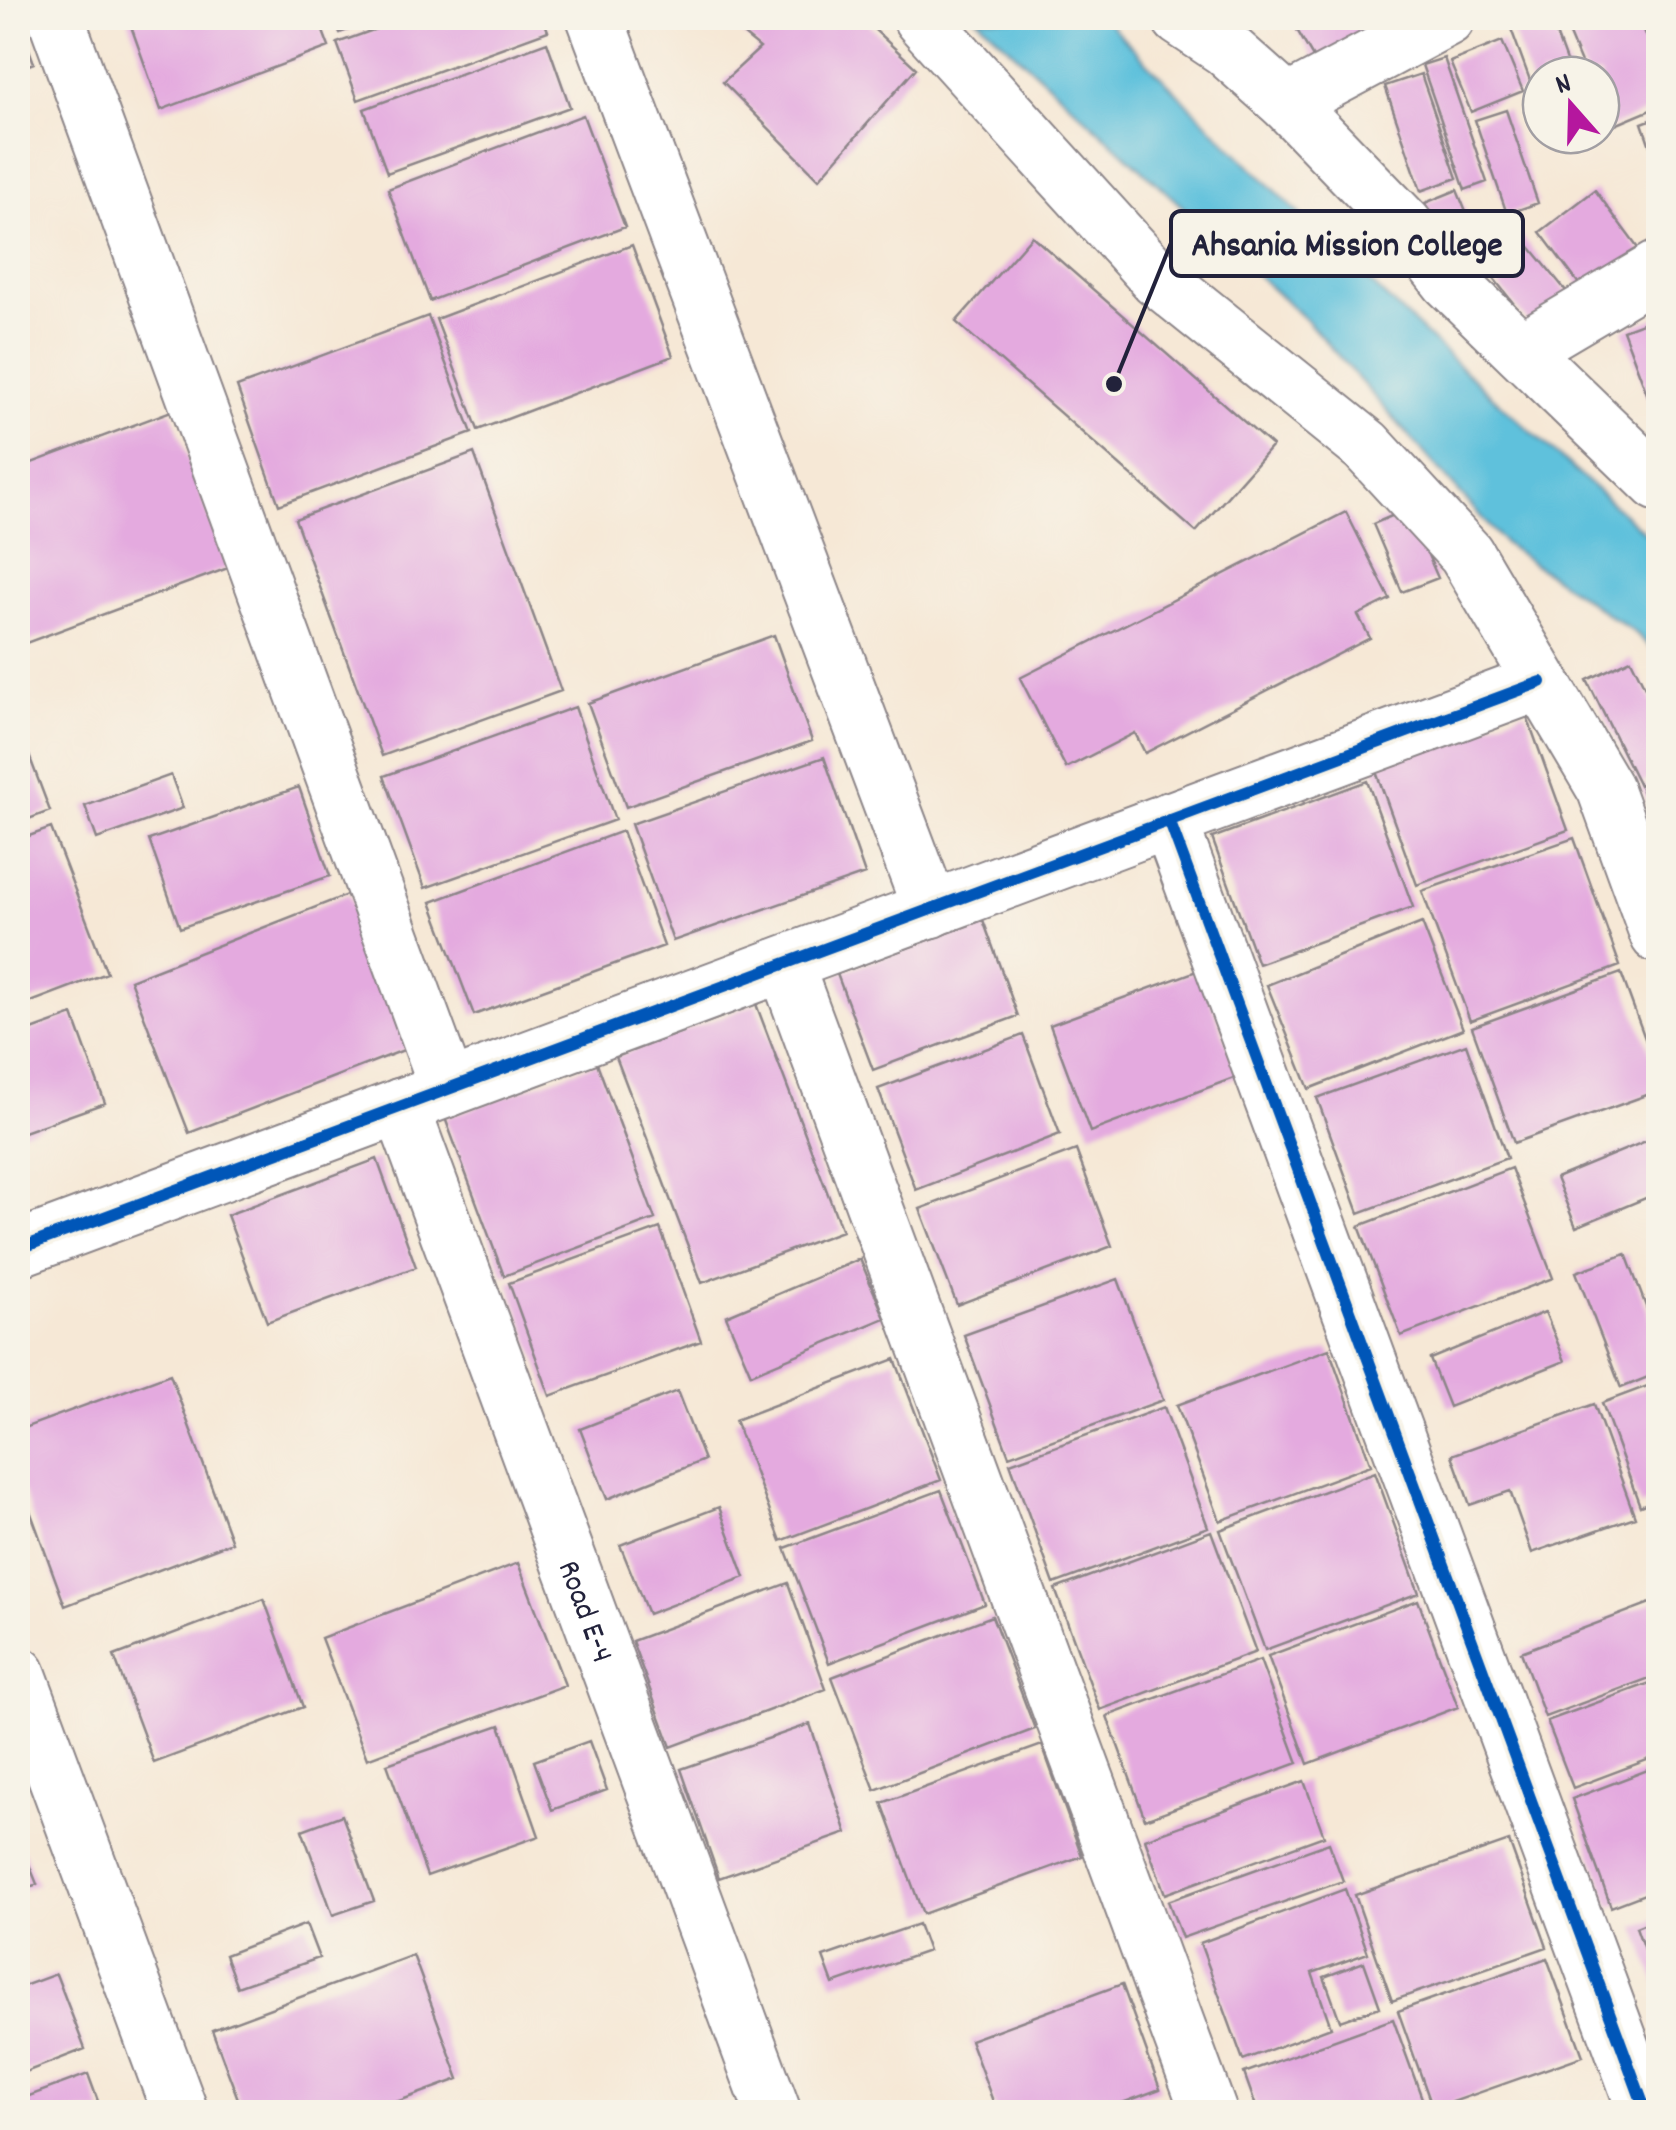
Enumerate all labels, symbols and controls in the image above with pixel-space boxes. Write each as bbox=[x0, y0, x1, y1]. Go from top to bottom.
north arrow bbox=[1521, 55, 1621, 155]
text: N bbox=[1551, 65, 1578, 107]
callout: Ahsania Mission College bbox=[1171, 211, 1523, 276]
text: Ahsania Mission College bbox=[1191, 223, 1503, 273]
street label: Road E-4 bbox=[543, 1555, 623, 1670]

